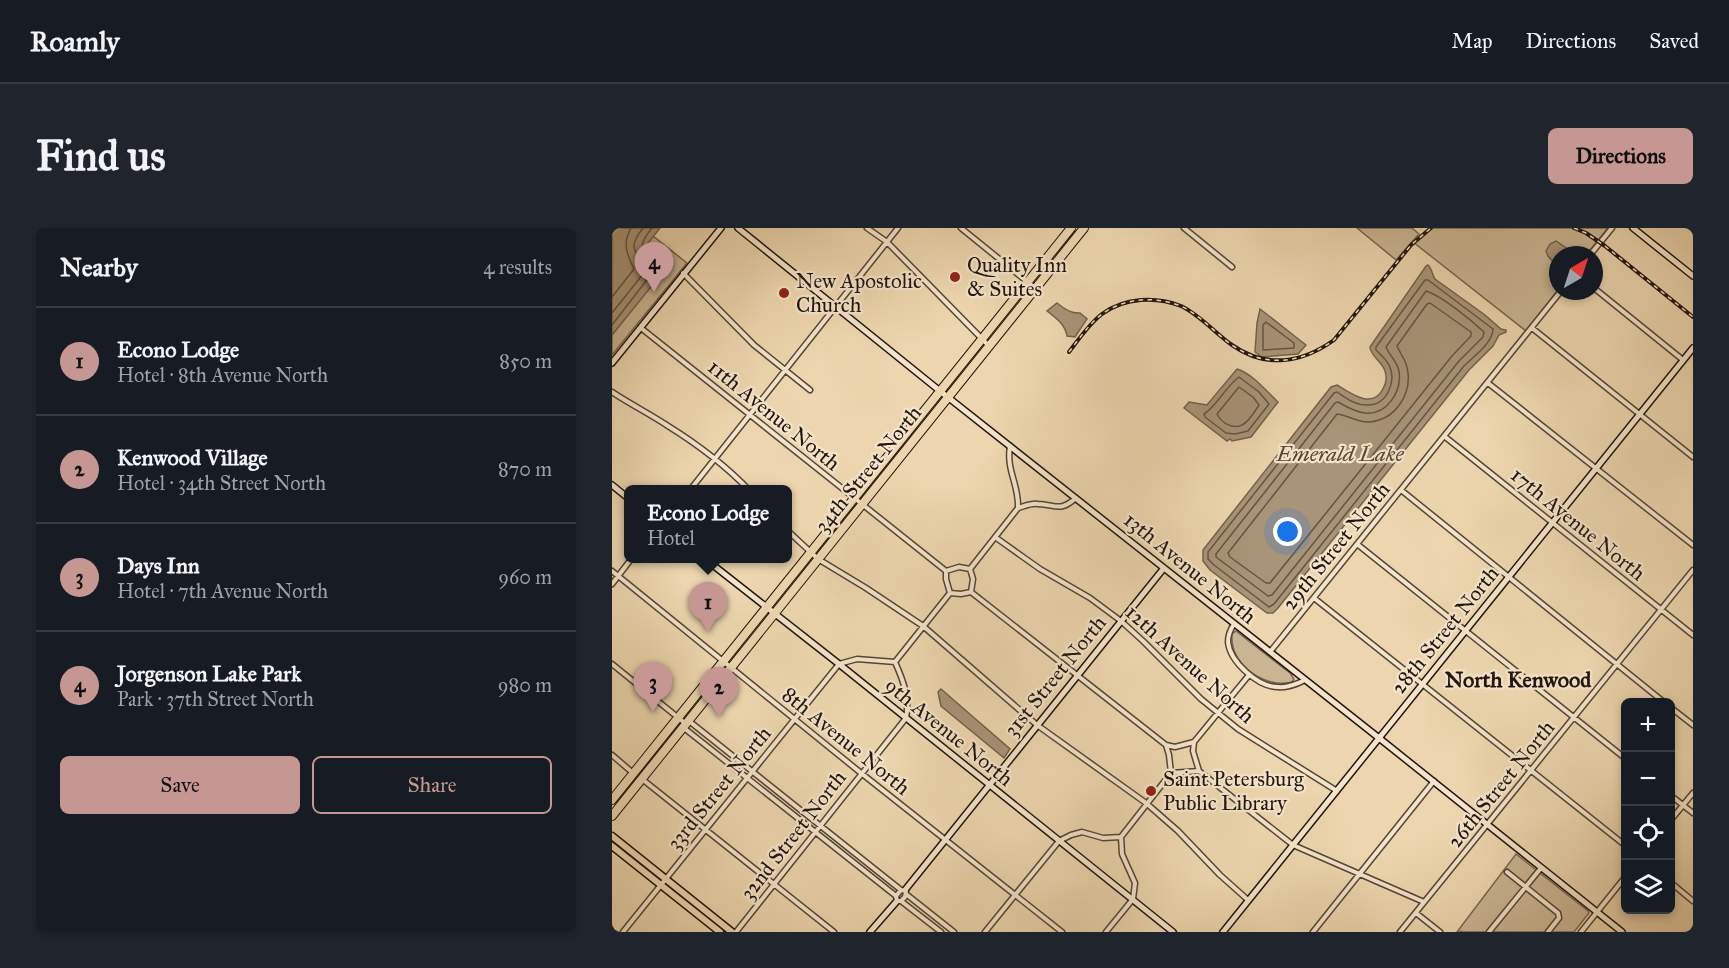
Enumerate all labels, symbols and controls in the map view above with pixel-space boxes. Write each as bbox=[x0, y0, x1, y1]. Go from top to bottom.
text: Roamly bbox=[30, 24, 119, 59]
text: Map bbox=[1452, 28, 1493, 54]
text: Directions bbox=[1526, 28, 1616, 54]
text: Saved bbox=[1649, 28, 1699, 54]
button: Directions bbox=[1548, 128, 1693, 184]
text: Find us bbox=[36, 130, 166, 182]
pin: 4 bbox=[634, 242, 674, 292]
north arrow bbox=[1549, 246, 1603, 300]
text: Nearby bbox=[60, 251, 138, 283]
place label: Quality Inn & Suites bbox=[967, 252, 1067, 302]
text: 4 results bbox=[483, 255, 552, 279]
place label: New Apostolic Church bbox=[796, 268, 922, 318]
marker: Quality Inn & Suites bbox=[948, 270, 962, 284]
marker: New Apostolic Church bbox=[777, 286, 791, 300]
text: Econo Lodge bbox=[117, 336, 239, 363]
text: 1 bbox=[76, 349, 83, 373]
text: 850 m bbox=[499, 349, 552, 373]
street label: 11th Avenue North bbox=[703, 354, 846, 477]
text: Hotel · 8th Avenue North bbox=[117, 363, 328, 387]
street label: 34th Street North bbox=[809, 400, 927, 538]
water label: Emerald Lake bbox=[1275, 440, 1405, 467]
text: Kenwood Village bbox=[117, 444, 268, 471]
text: 2 bbox=[75, 457, 84, 481]
text: 870 m bbox=[498, 457, 552, 481]
street label: 17th Avenue North bbox=[1505, 462, 1651, 586]
text: Hotel · 34th Street North bbox=[117, 471, 326, 495]
street label: 29th Street North bbox=[1276, 477, 1396, 615]
popup bbox=[624, 485, 792, 563]
text: Econo Lodge bbox=[647, 499, 769, 526]
street label: 13th Avenue North bbox=[1118, 507, 1262, 630]
your location bbox=[1273, 517, 1302, 546]
text: Hotel bbox=[647, 526, 695, 550]
text: Days Inn bbox=[117, 552, 200, 579]
street label: 28th Street North bbox=[1386, 561, 1505, 699]
text: 3 bbox=[76, 565, 84, 589]
text: 960 m bbox=[498, 565, 552, 589]
text: Hotel · 7th Avenue North bbox=[117, 579, 328, 603]
pin: 1 bbox=[688, 582, 728, 632]
street label: 12th Avenue North bbox=[1120, 599, 1260, 729]
street label: 31st Street North bbox=[998, 610, 1112, 742]
text: Jorgenson Lake Park bbox=[117, 660, 301, 687]
pin: 3 bbox=[634, 662, 672, 712]
district label: North Kenwood bbox=[1445, 666, 1592, 693]
pin: 2 bbox=[700, 668, 738, 717]
street label: 9th Avenue North bbox=[880, 672, 1019, 792]
text: 4 bbox=[74, 673, 85, 697]
text: 980 m bbox=[498, 673, 552, 697]
street label: 8th Avenue North bbox=[777, 681, 916, 801]
text: Park · 37th Street North bbox=[117, 687, 314, 711]
map controls bbox=[1621, 698, 1675, 914]
button: + bbox=[1621, 698, 1675, 752]
street label: 26th Street North bbox=[1442, 715, 1561, 853]
street label: 33rd Street North bbox=[661, 721, 777, 855]
button: − bbox=[1621, 752, 1675, 806]
button: Save bbox=[60, 756, 300, 814]
button: Share bbox=[312, 756, 552, 814]
street label: 32nd Street North bbox=[734, 765, 852, 905]
place label: Saint Petersburg Public Library bbox=[1163, 766, 1304, 816]
marker: Saint Petersburg Public Library bbox=[1144, 784, 1158, 798]
button: locate bbox=[1621, 806, 1675, 860]
button: layers bbox=[1621, 860, 1675, 914]

